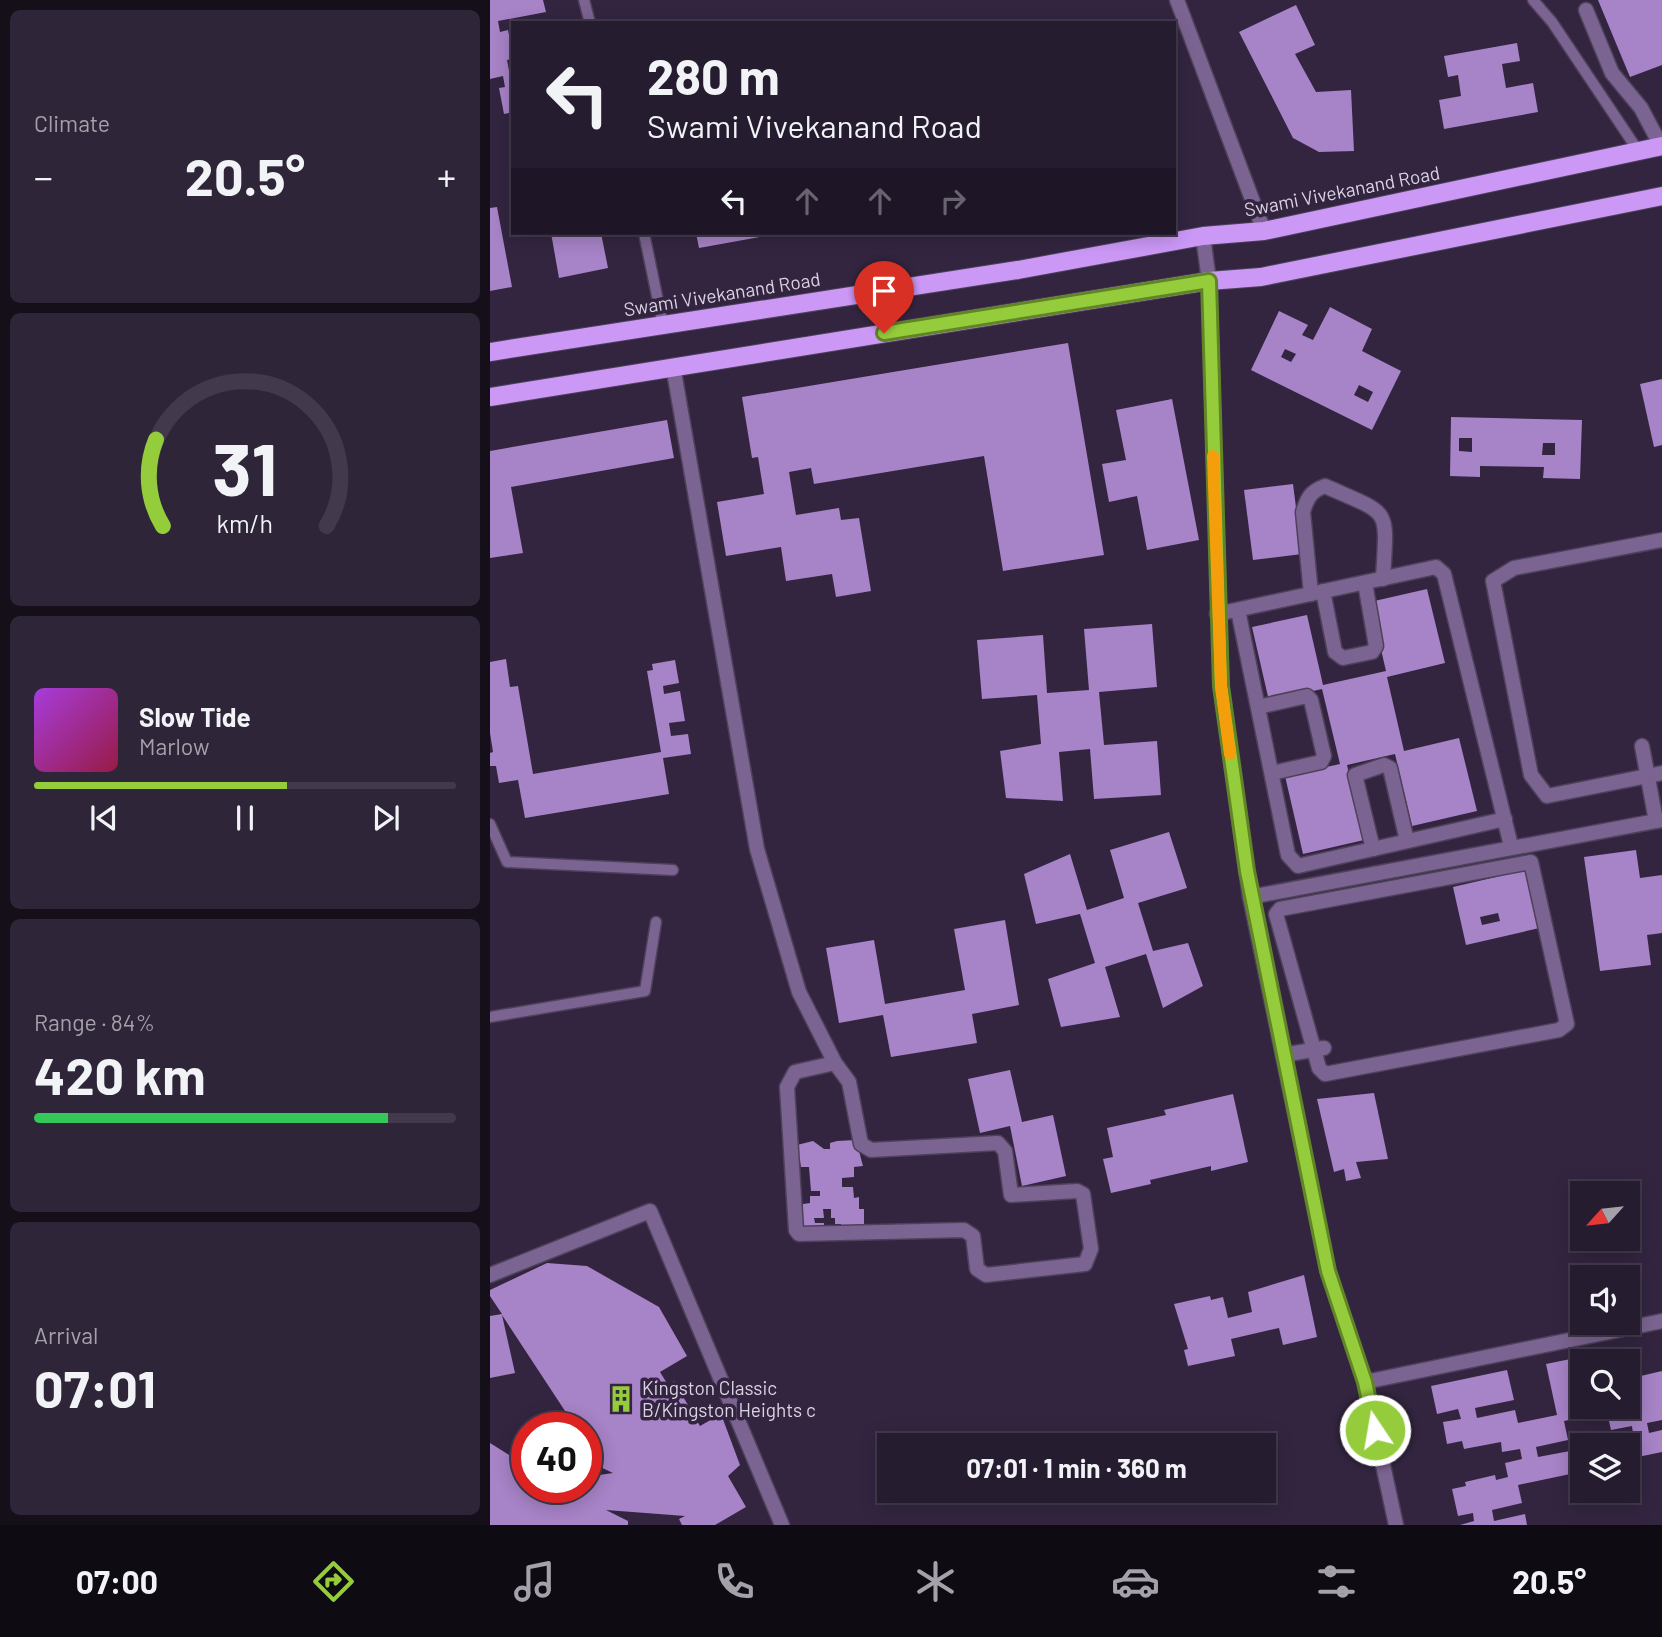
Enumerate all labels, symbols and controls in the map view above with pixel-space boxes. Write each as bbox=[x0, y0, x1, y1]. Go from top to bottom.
text: 280 m bbox=[647, 46, 780, 105]
icon: left bbox=[532, 49, 623, 140]
text: Swami Vivekanand Road bbox=[647, 106, 982, 144]
text: Climate bbox=[34, 109, 110, 137]
text: 20.5° bbox=[185, 144, 305, 206]
text: − bbox=[34, 153, 53, 199]
text: + bbox=[437, 153, 456, 199]
street label: Swami Vivekanand Road bbox=[1242, 160, 1442, 221]
icon: left bbox=[715, 182, 753, 220]
icon: ahead bbox=[788, 182, 826, 220]
icon: ahead bbox=[861, 182, 899, 220]
icon: right bbox=[934, 182, 972, 220]
pin bbox=[854, 261, 914, 333]
street label: Swami Vivekanand Road bbox=[622, 267, 822, 320]
icon: arrive bbox=[865, 272, 903, 310]
text: 31 bbox=[213, 423, 277, 511]
text: km/h bbox=[217, 507, 273, 537]
text: Slow Tide bbox=[139, 701, 251, 732]
text: Marlow bbox=[139, 732, 210, 760]
icon: previous bbox=[85, 799, 123, 837]
icon: pause bbox=[226, 799, 264, 837]
icon: next bbox=[367, 799, 405, 837]
text: Range · 84% bbox=[34, 1008, 155, 1036]
text: 420 km bbox=[34, 1043, 206, 1105]
north arrow bbox=[1570, 1181, 1640, 1251]
map controls bbox=[1570, 1181, 1640, 1503]
button: sound bbox=[1570, 1265, 1640, 1335]
text: Arrival bbox=[34, 1321, 98, 1349]
button: search bbox=[1570, 1349, 1640, 1419]
text: 07:01 bbox=[34, 1356, 156, 1418]
place label: Kingston Classic B/Kingston Heights c bbox=[642, 1376, 816, 1421]
building icon: Kingston Classic B/Kingston Heights c bbox=[606, 1384, 636, 1414]
position arrow bbox=[1338, 1393, 1412, 1467]
speed limit sign: 40 bbox=[511, 1412, 602, 1503]
button: layers bbox=[1570, 1433, 1640, 1503]
text: 07:01 · 1 min · 360 m bbox=[966, 1452, 1187, 1483]
icon: directions bbox=[309, 1557, 358, 1606]
icon: music bbox=[510, 1557, 559, 1606]
icon: phone bbox=[710, 1557, 759, 1606]
icon: climate bbox=[911, 1557, 960, 1606]
icon: car bbox=[1111, 1557, 1160, 1606]
icon: filters bbox=[1312, 1557, 1361, 1606]
text: 07:00 bbox=[76, 1562, 158, 1600]
text: 20.5° bbox=[1512, 1562, 1586, 1600]

